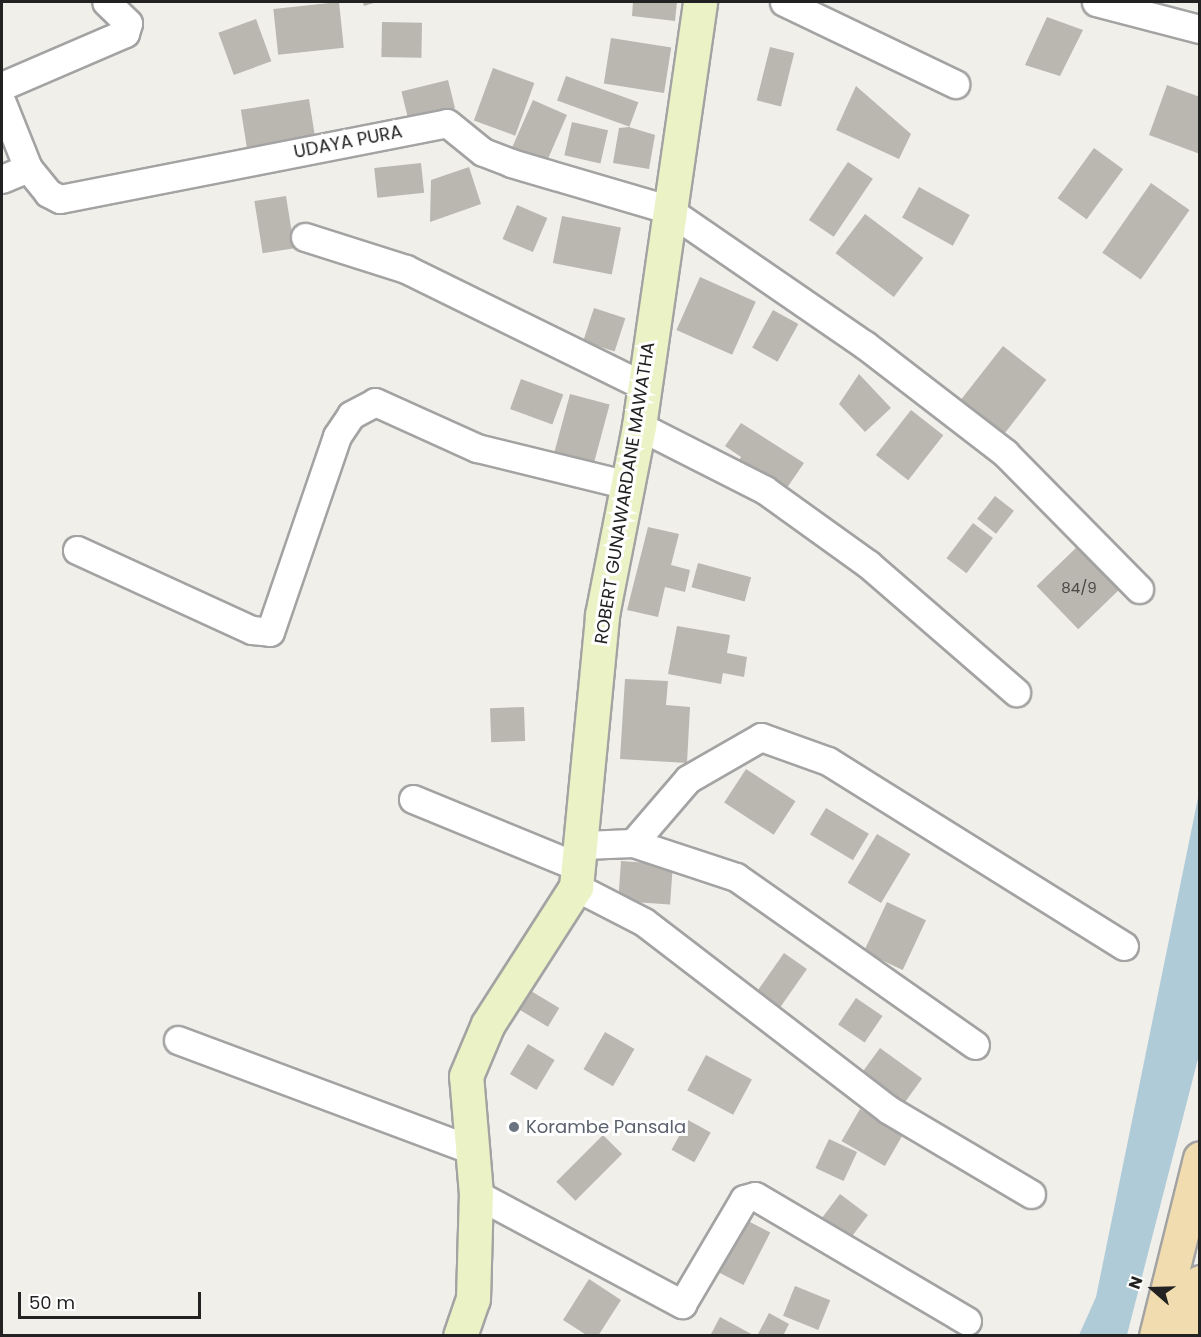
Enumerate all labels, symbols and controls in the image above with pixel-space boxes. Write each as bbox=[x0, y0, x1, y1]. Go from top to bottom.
street label: UDAYA PURA bbox=[292, 121, 404, 163]
street label: ROBERT GUNAWARDANE MAWATHA bbox=[590, 340, 660, 646]
house number: 84/9 bbox=[1061, 579, 1097, 597]
place label: Korambe Pansala bbox=[526, 1116, 686, 1138]
marker: Korambe Pansala bbox=[507, 1120, 521, 1134]
north arrow bbox=[1123, 1259, 1183, 1319]
text: N bbox=[1123, 1273, 1148, 1292]
scale bar bbox=[21, 1280, 204, 1318]
text: 50 m bbox=[29, 1290, 75, 1315]

